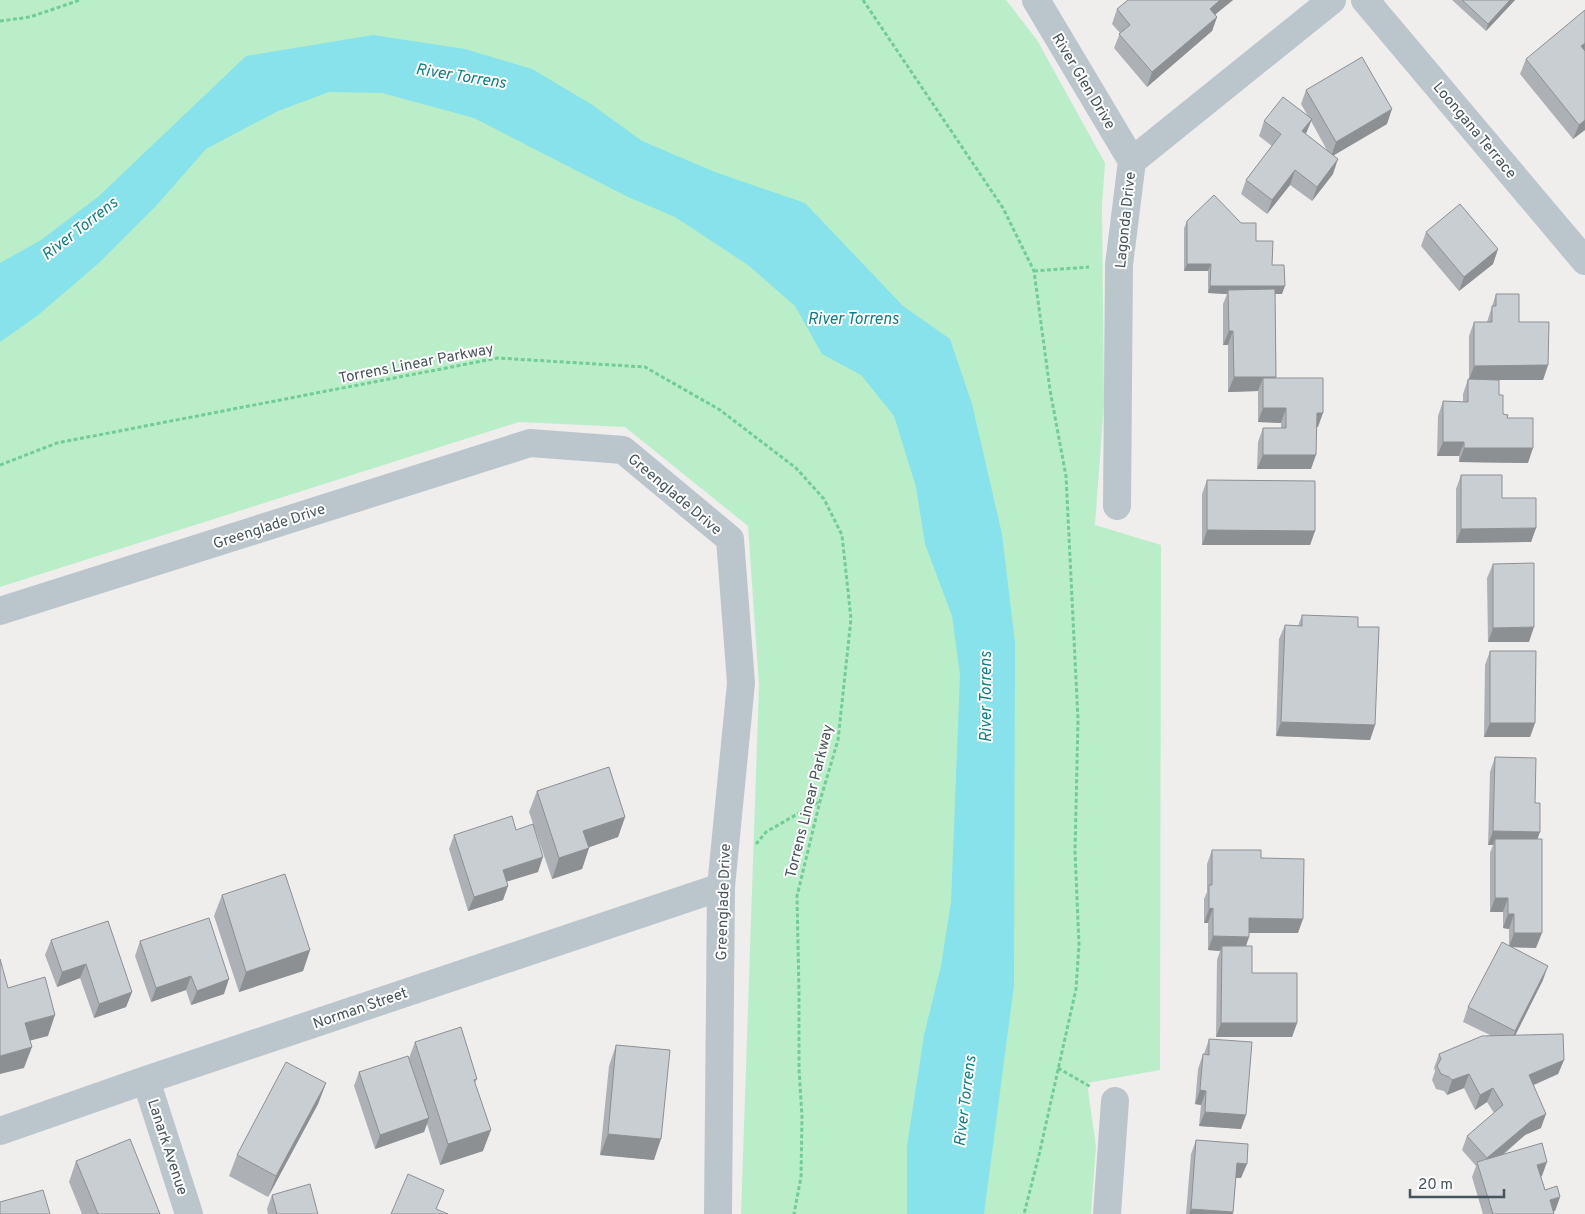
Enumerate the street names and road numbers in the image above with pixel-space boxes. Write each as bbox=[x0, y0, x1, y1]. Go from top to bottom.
street label: River Glen Drive bbox=[1047, 30, 1119, 133]
street label: Loongana Terrace bbox=[1428, 79, 1520, 183]
street label: Lagonda Drive bbox=[1112, 171, 1141, 269]
street label: Torrens Linear Parkway bbox=[337, 340, 495, 389]
street label: Greenglade Drive bbox=[623, 450, 725, 540]
street label: Greenglade Drive bbox=[211, 500, 328, 555]
street label: Torrens Linear Parkway bbox=[782, 723, 839, 880]
street label: Greenglade Drive bbox=[713, 843, 736, 961]
street label: Norman Street bbox=[311, 984, 410, 1034]
street label: Lanark Avenue bbox=[142, 1097, 191, 1198]

